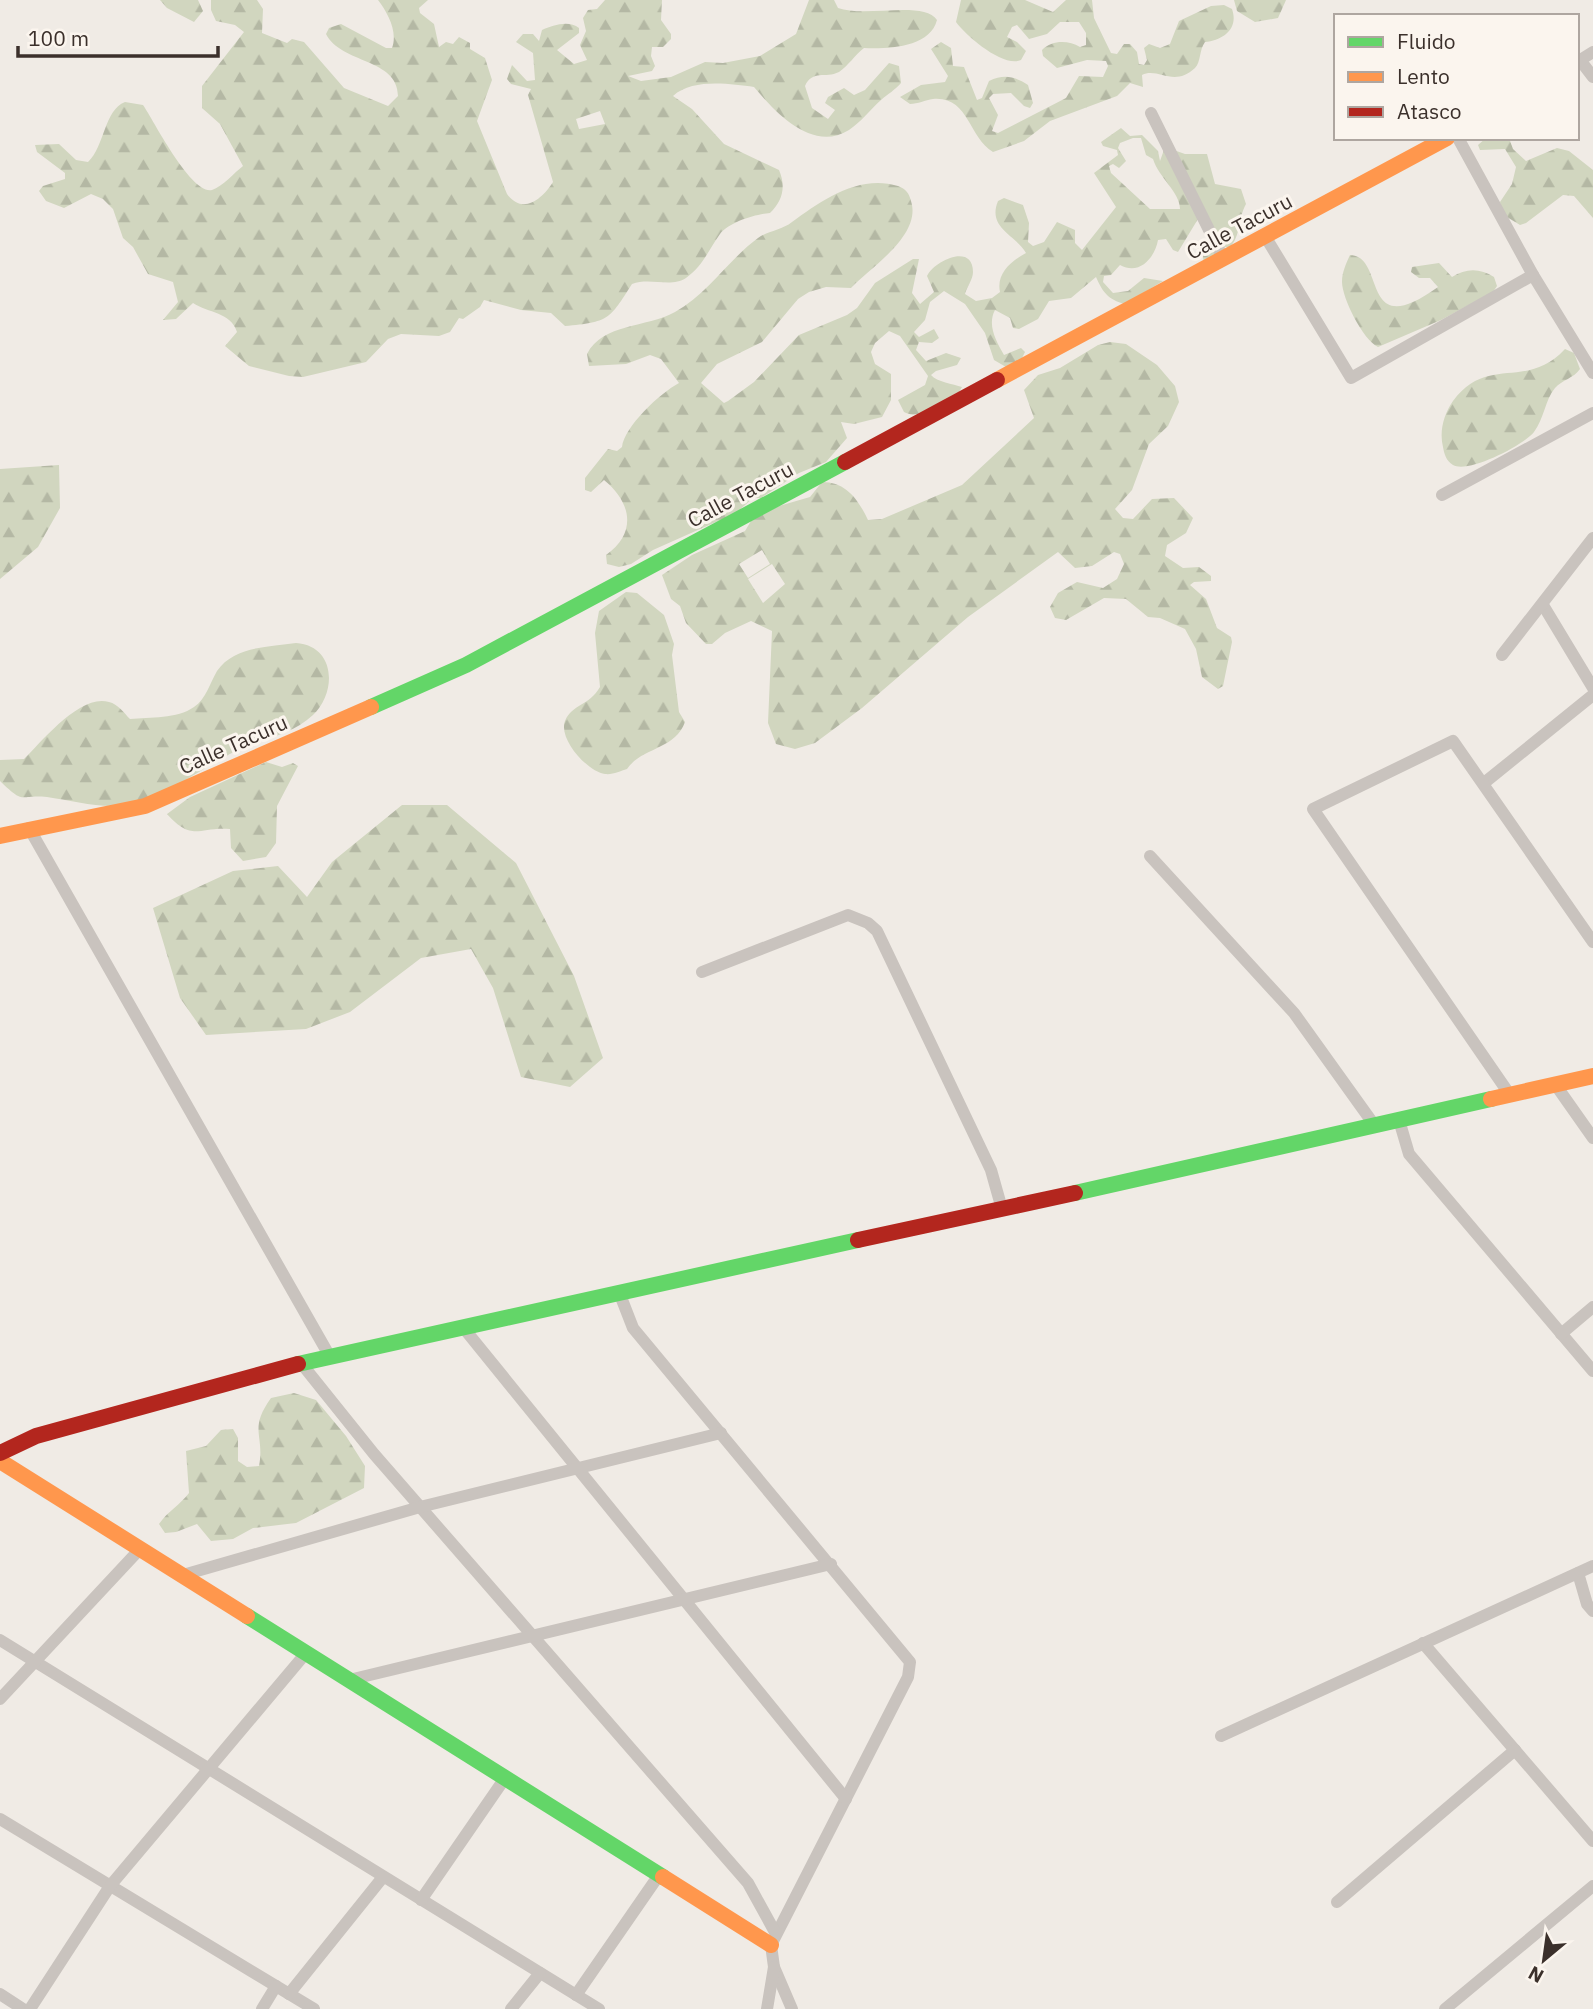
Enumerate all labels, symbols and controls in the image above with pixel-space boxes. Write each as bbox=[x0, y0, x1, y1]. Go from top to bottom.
scale bar bbox=[18, 14, 217, 58]
legend bbox=[1334, 14, 1579, 140]
text: 100 m bbox=[28, 24, 89, 52]
text: Fluido bbox=[1397, 27, 1456, 55]
text: Lento bbox=[1397, 62, 1450, 90]
text: Atasco bbox=[1397, 97, 1461, 125]
street label: Calle Tacuru bbox=[1181, 186, 1297, 266]
street label: Calle Tacuru bbox=[682, 454, 798, 534]
street label: Calle Tacuru bbox=[174, 708, 292, 780]
north arrow bbox=[1509, 1925, 1579, 1995]
text: N bbox=[1524, 1961, 1548, 1989]

